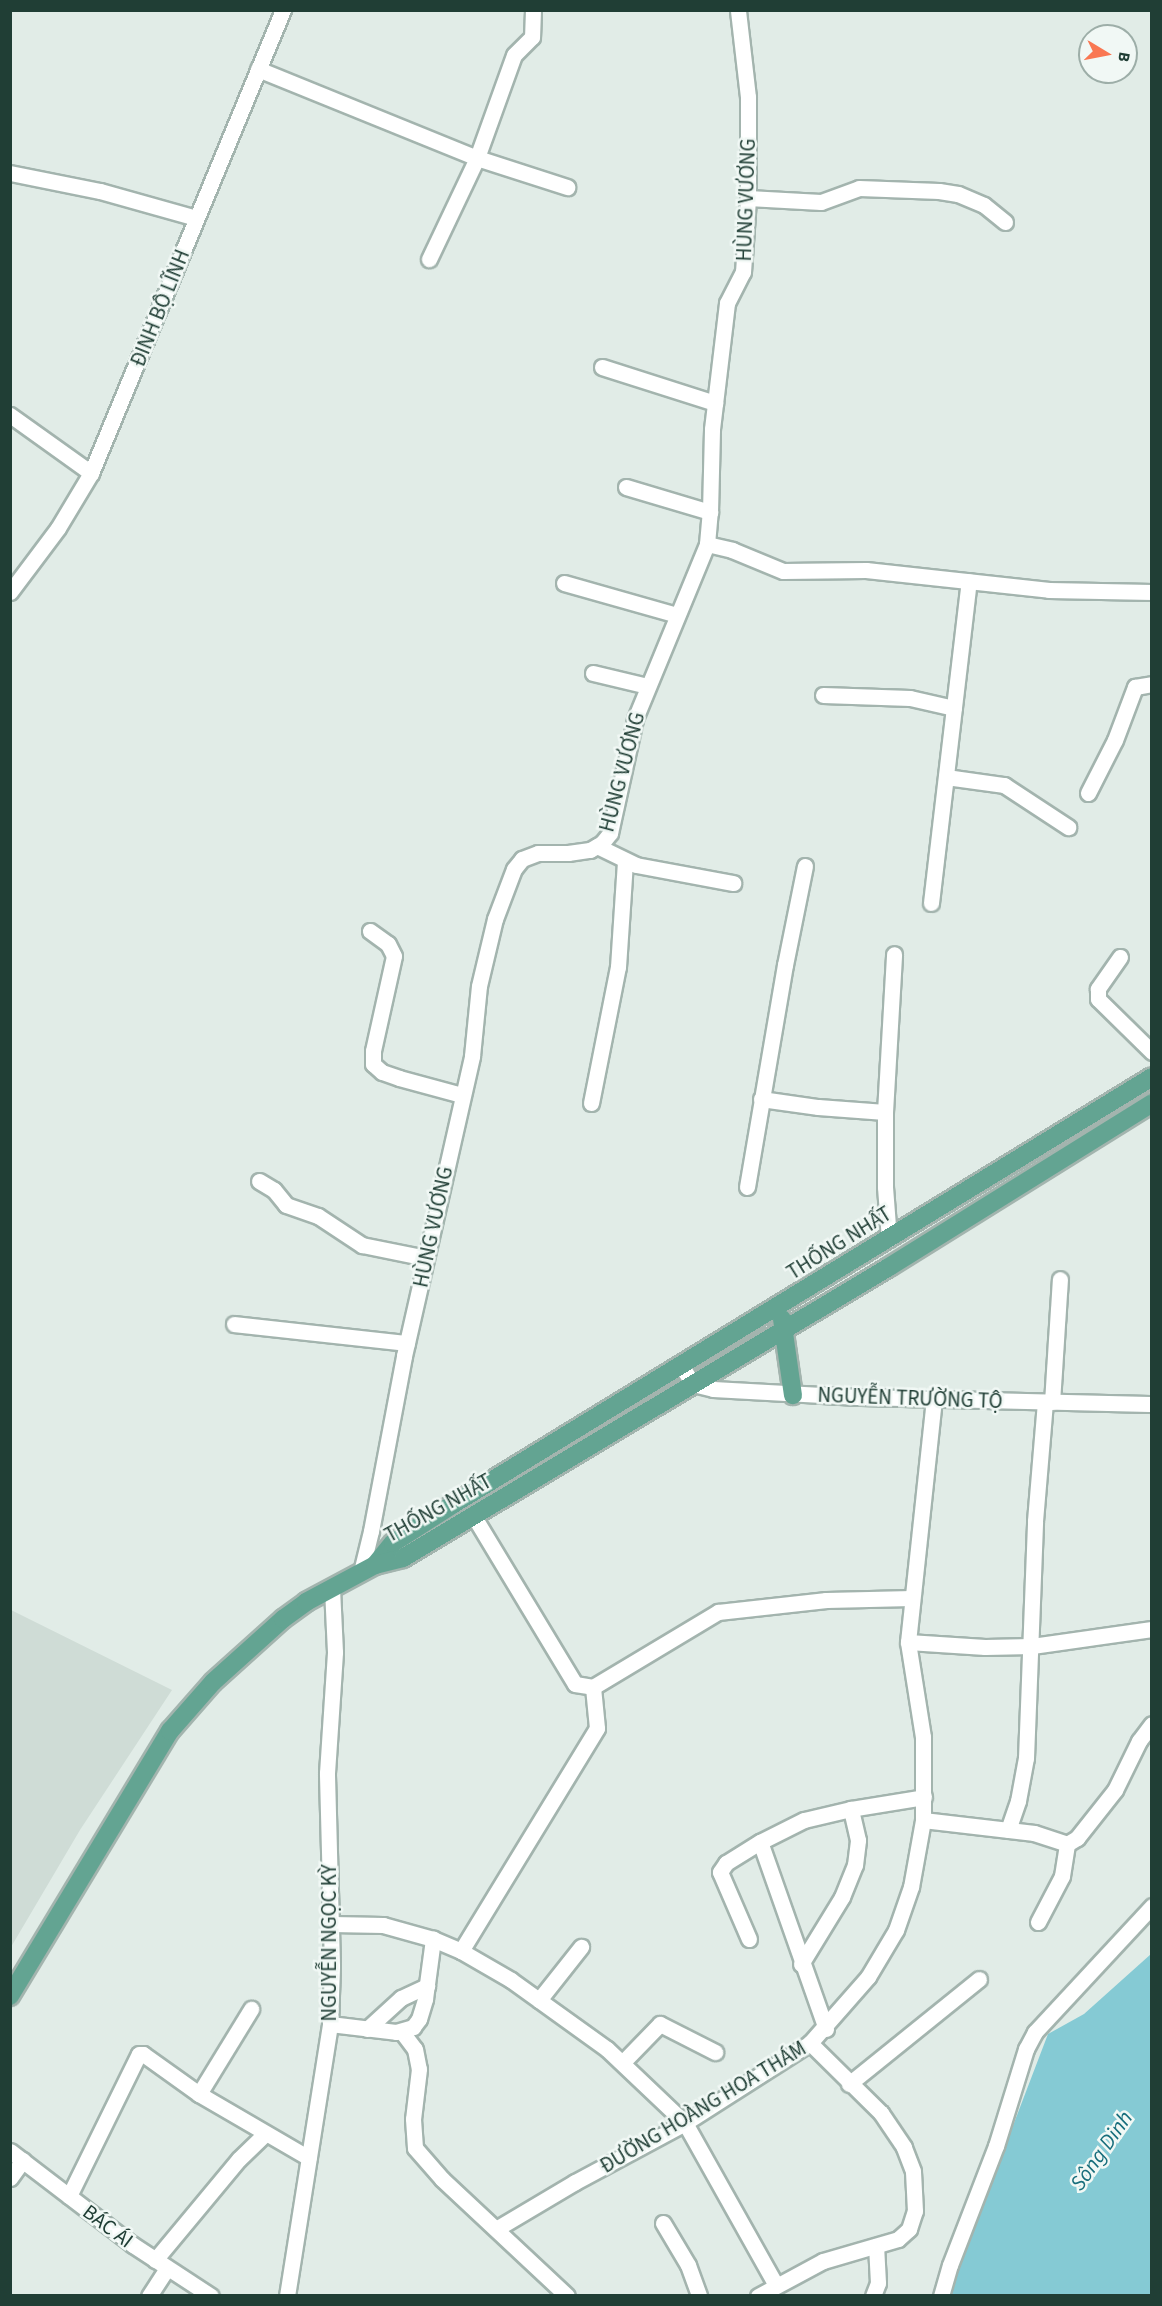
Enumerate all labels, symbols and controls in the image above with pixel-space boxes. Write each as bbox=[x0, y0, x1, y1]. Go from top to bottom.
north arrow bbox=[1078, 24, 1138, 84]
text: B bbox=[1112, 50, 1135, 63]
street label: HÙNG VƯƠNG bbox=[731, 138, 761, 262]
street label: ĐINH BỘ LĨNH bbox=[125, 246, 195, 370]
street label: HÙNG VƯƠNG bbox=[594, 709, 650, 835]
street label: HÙNG VƯƠNG bbox=[408, 1164, 458, 1290]
street label: THỐNG NHẤT bbox=[782, 1201, 896, 1285]
street label: NGUYỄN TRƯỜNG TỘ bbox=[817, 1382, 1003, 1414]
street label: THỐNG NHẤT bbox=[380, 1468, 496, 1548]
street label: NGUYỄN NGỌC KỲ bbox=[316, 1864, 342, 2022]
street label: ĐƯỜNG HOÀNG HOA THÁM bbox=[595, 2035, 811, 2179]
water label: Sông Dinh bbox=[1065, 2106, 1139, 2196]
street label: BÁC ÁI bbox=[78, 2199, 138, 2253]

